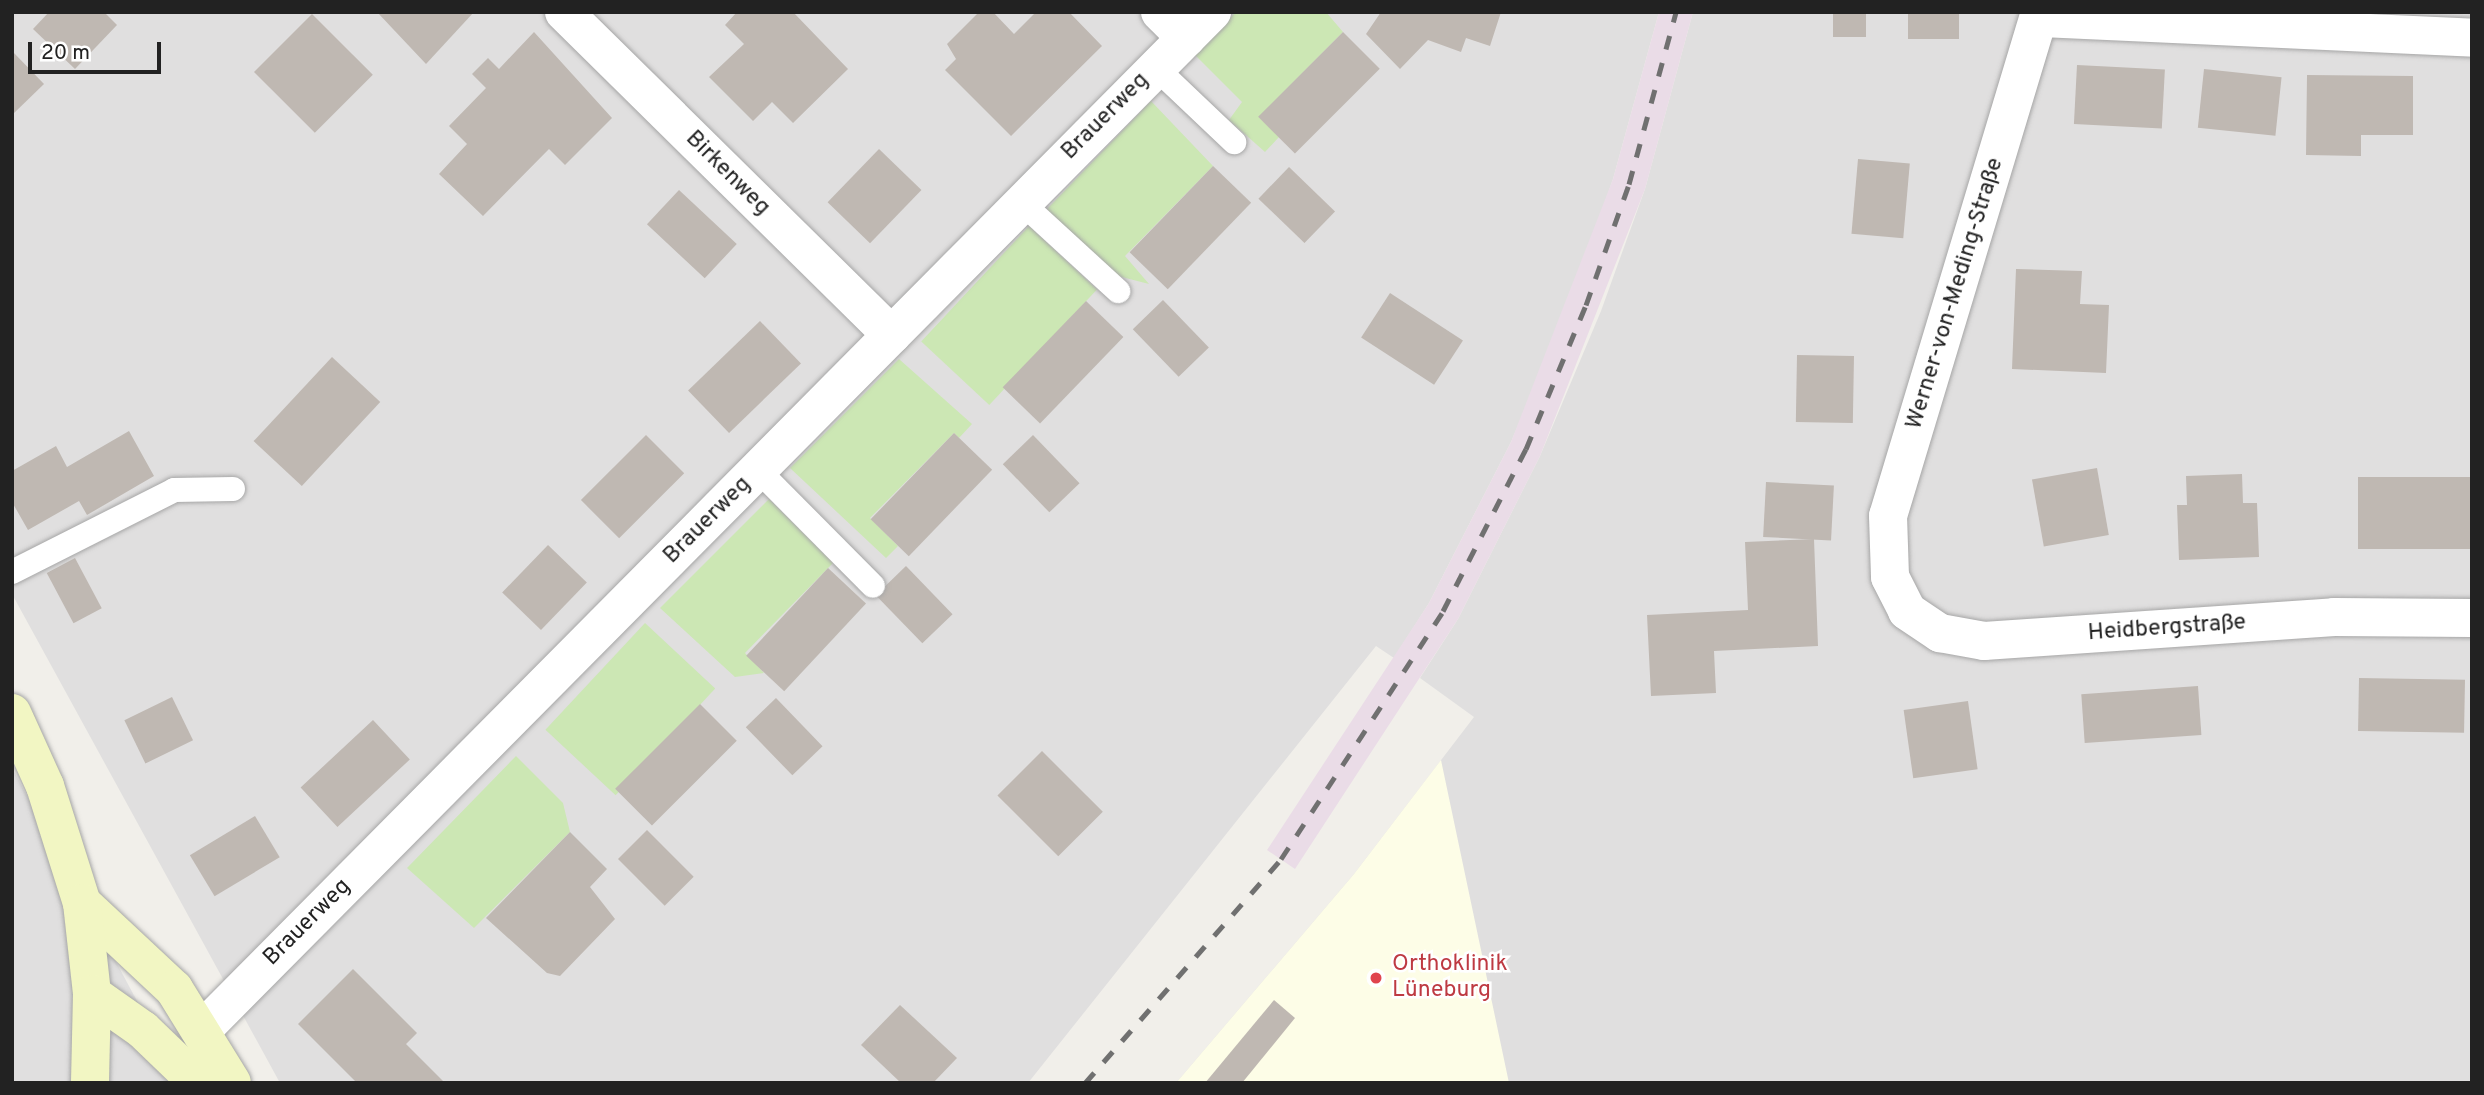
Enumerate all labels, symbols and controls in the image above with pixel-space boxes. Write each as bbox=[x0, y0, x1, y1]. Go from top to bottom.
scale bar bbox=[32, 28, 164, 72]
text: 20 m bbox=[41, 40, 90, 67]
street label: Brauerweg bbox=[1057, 68, 1155, 166]
street label: Birkenweg bbox=[679, 126, 775, 222]
street label: Werner-von-Meding-Straße bbox=[1902, 155, 2010, 433]
street label: Brauerweg bbox=[659, 472, 757, 570]
street label: Heidbergstraße bbox=[2087, 610, 2247, 648]
street label: Brauerweg bbox=[259, 874, 357, 972]
place label: Orthoklinik Lüneburg bbox=[1392, 951, 1508, 1005]
marker: Orthoklinik Lüneburg bbox=[1366, 968, 1386, 988]

